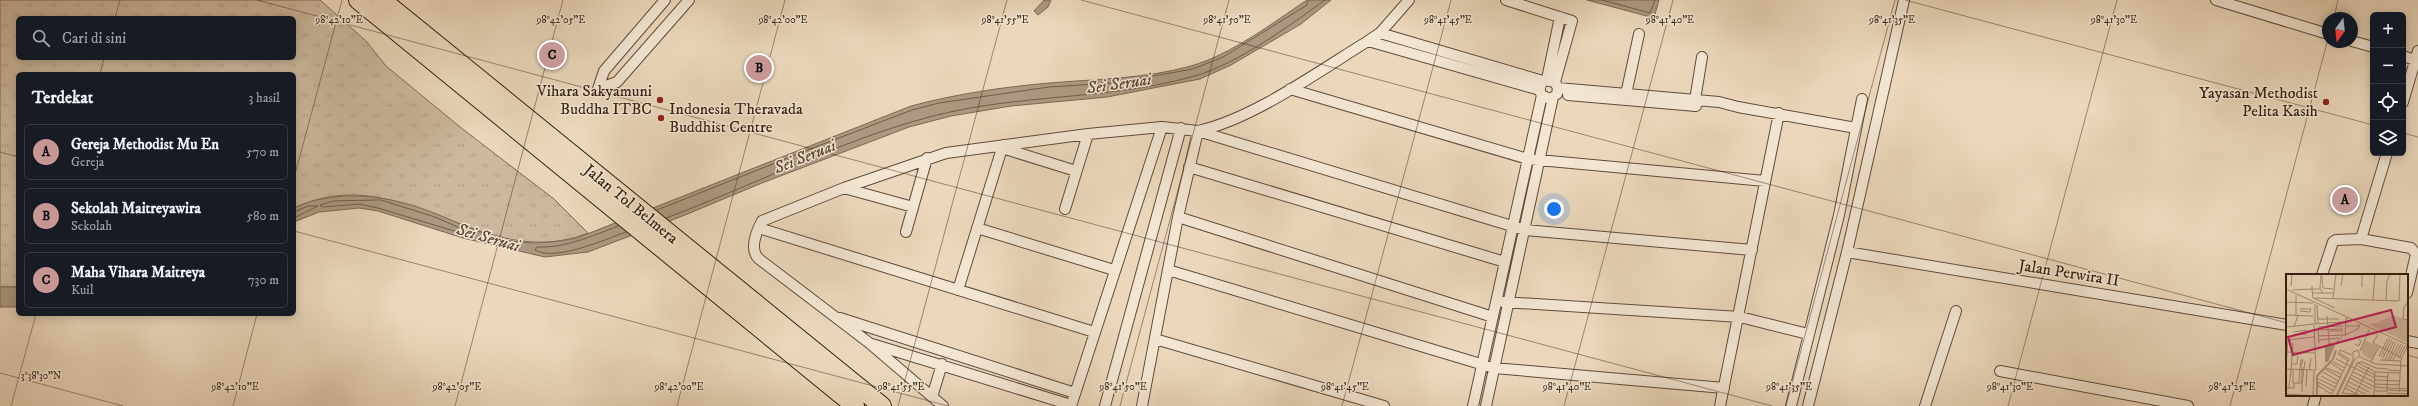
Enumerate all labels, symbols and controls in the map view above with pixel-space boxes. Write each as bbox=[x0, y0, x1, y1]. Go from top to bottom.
north arrow bbox=[2322, 12, 2358, 48]
map controls bbox=[2370, 12, 2406, 156]
button: + bbox=[2370, 12, 2406, 48]
text: 98°42'10"E bbox=[314, 14, 363, 26]
text: 98°42'05"E bbox=[536, 14, 585, 26]
text: 98°42'00"E bbox=[757, 14, 808, 26]
text: 98°41'55"E bbox=[980, 14, 1029, 26]
text: 98°41'50"E bbox=[1202, 14, 1251, 26]
text: 98°41'45"E bbox=[1423, 14, 1472, 26]
text: 98°41'40"E bbox=[1645, 14, 1694, 26]
text: 98°41'35"E bbox=[1868, 14, 1915, 26]
text: 98°41'30"E bbox=[2090, 14, 2137, 26]
search box bbox=[16, 16, 296, 60]
icon: search bbox=[30, 27, 52, 49]
text: Cari di sini bbox=[62, 29, 126, 48]
pin: C bbox=[539, 40, 565, 70]
button: − bbox=[2370, 48, 2406, 84]
pin: B bbox=[746, 53, 772, 83]
water label: Sei Seruai bbox=[1084, 68, 1154, 100]
place label: Vihara Sakyamuni Buddha ITBC bbox=[536, 81, 652, 119]
place label: Yayasan Methodist Pelita Kasih bbox=[2199, 83, 2319, 121]
button: locate bbox=[2370, 84, 2406, 120]
text: Terdekat bbox=[32, 87, 93, 109]
text: 3 hasil bbox=[248, 90, 280, 106]
marker: Vihara Sakyamuni Buddha ITBC bbox=[655, 95, 665, 105]
marker: Yayasan Methodist Pelita Kasih bbox=[2321, 97, 2331, 107]
place label: Indonesia Theravada Buddhist Centre bbox=[669, 99, 803, 137]
marker: Indonesia Theravada Buddhist Centre bbox=[656, 113, 666, 123]
button: layers bbox=[2370, 120, 2406, 156]
water label: Sei Seruai bbox=[770, 134, 841, 180]
text: Gereja Methodist Mu En bbox=[71, 135, 219, 154]
text: A bbox=[42, 144, 50, 160]
text: 570 m bbox=[246, 144, 279, 160]
text: Gereja bbox=[71, 154, 104, 170]
street label: Jalan Tol Belmera bbox=[578, 159, 682, 248]
pin: A bbox=[2332, 185, 2358, 215]
text: Sekolah Maitreyawira bbox=[71, 199, 201, 218]
your location bbox=[1544, 199, 1564, 219]
text: B bbox=[42, 208, 50, 224]
text: 580 m bbox=[247, 208, 279, 224]
text: Sekolah bbox=[71, 218, 112, 234]
water label: Sei Seruai bbox=[453, 218, 524, 258]
street label: Jalan Perwira II bbox=[2015, 255, 2121, 291]
text: Maha Vihara Maitreya bbox=[71, 263, 205, 282]
text: C bbox=[42, 272, 50, 288]
text: 730 m bbox=[248, 272, 279, 288]
inset map bbox=[2286, 274, 2408, 396]
text: Kuil bbox=[71, 282, 94, 298]
text: 3°38'30"N bbox=[21, 370, 61, 382]
text: 98°42'10"E bbox=[210, 381, 259, 393]
text: 98°42'05"E bbox=[432, 381, 481, 393]
text: 98°42'00"E bbox=[653, 381, 704, 393]
text: 98°41'55"E bbox=[876, 381, 925, 393]
text: 98°41'50"E bbox=[1098, 381, 1147, 393]
text: 98°41'45"E bbox=[1320, 381, 1369, 393]
text: 98°41'40"E bbox=[1542, 381, 1591, 393]
text: 98°41'35"E bbox=[1765, 381, 1812, 393]
text: 98°41'30"E bbox=[1986, 381, 2033, 393]
text: 98°41'25"E bbox=[2207, 381, 2256, 393]

